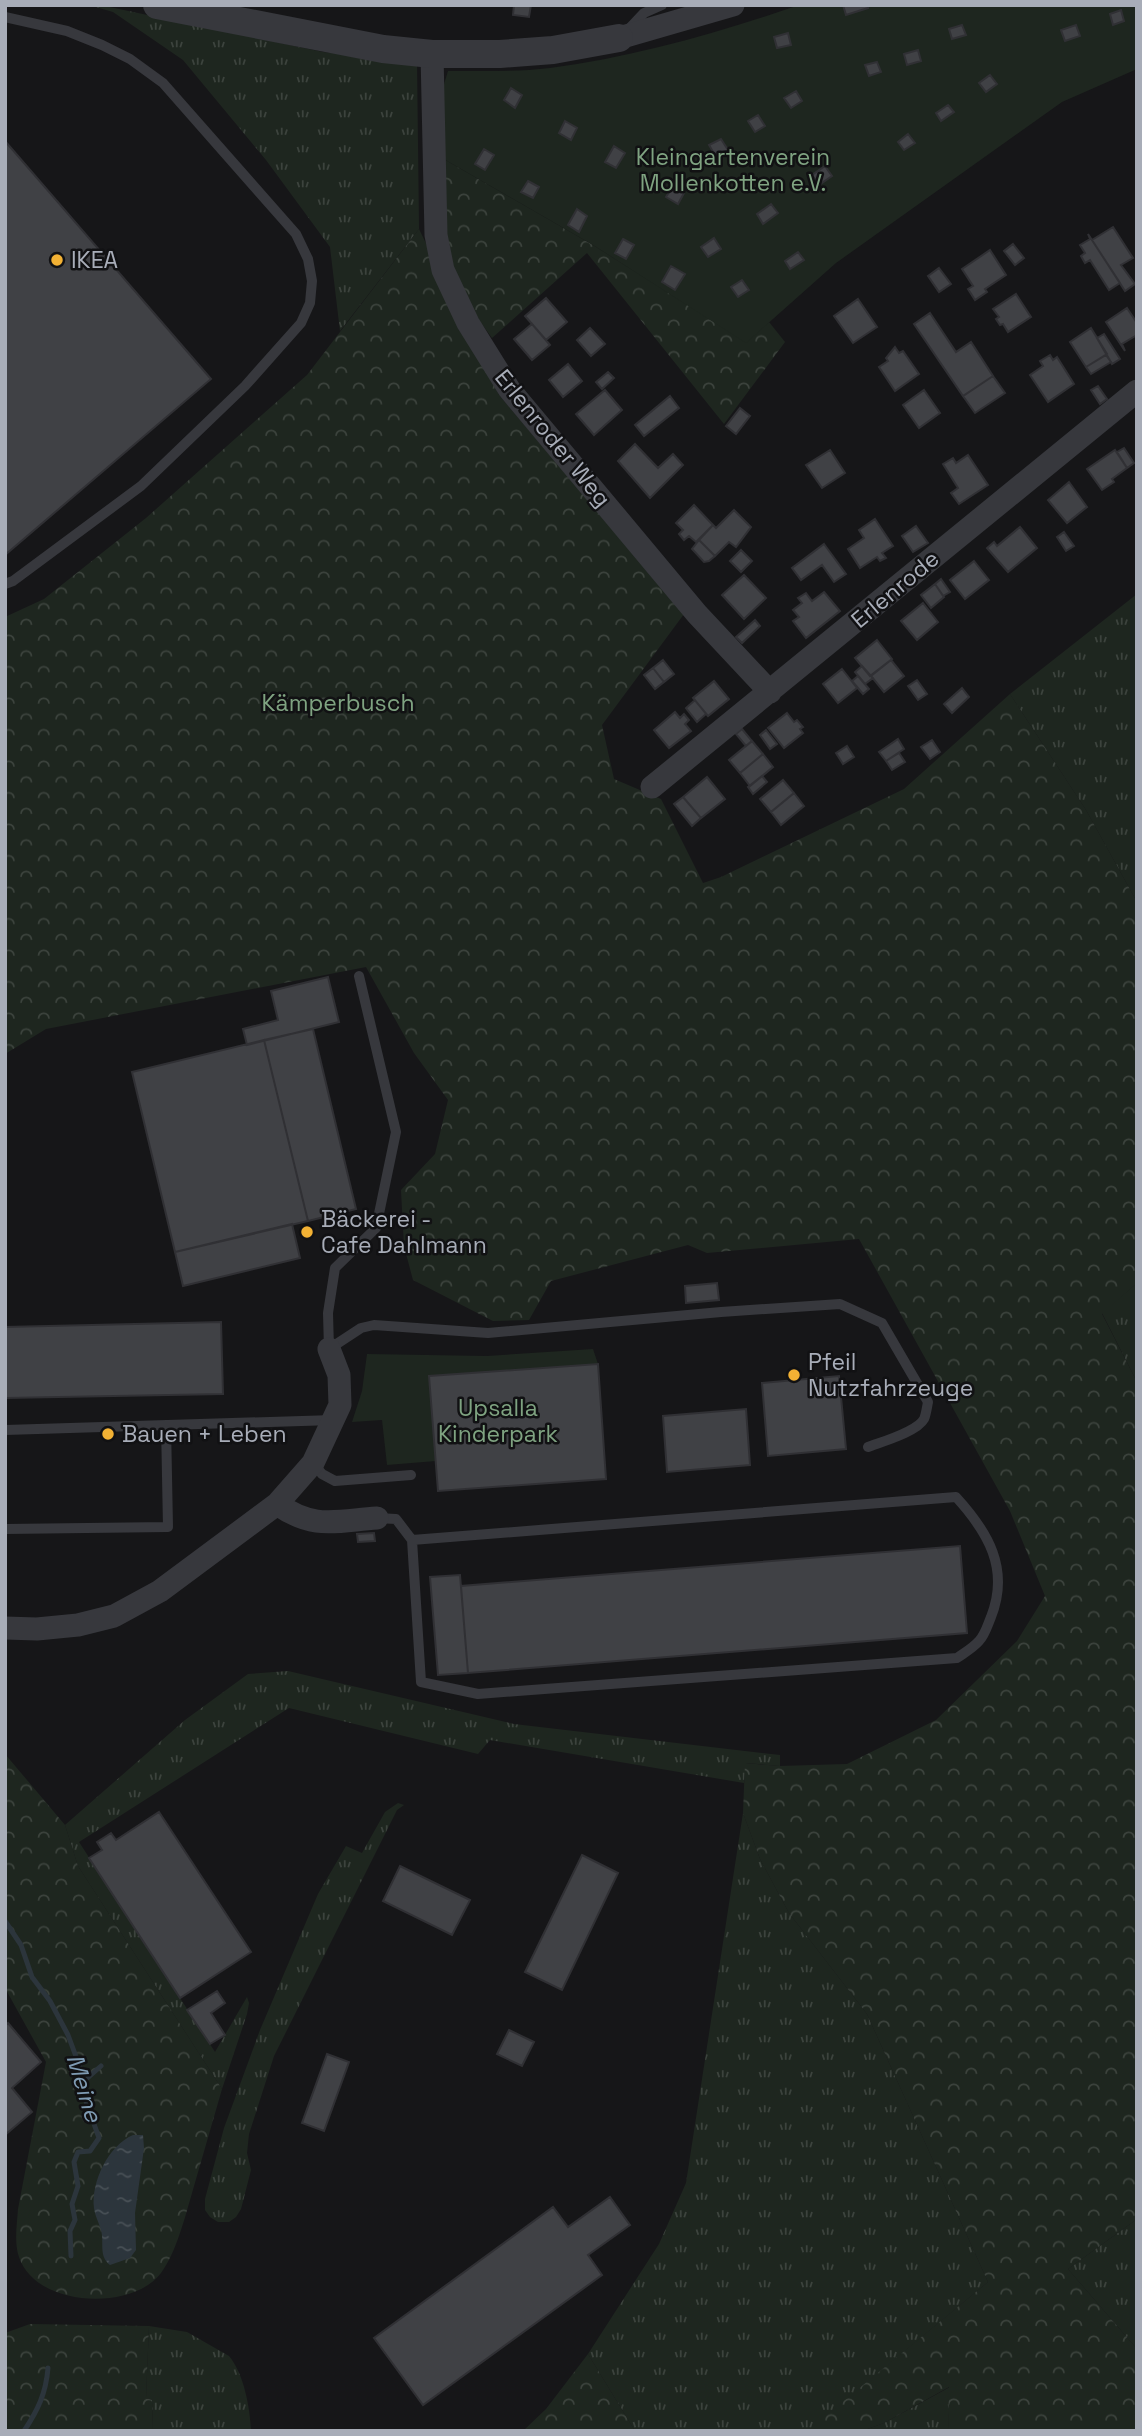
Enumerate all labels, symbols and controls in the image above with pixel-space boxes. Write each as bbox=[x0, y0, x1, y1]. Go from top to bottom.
park label: Kleingartenverein Mollenkotten e.V. bbox=[636, 142, 830, 198]
place label: IKEA bbox=[71, 245, 118, 275]
marker: IKEA bbox=[49, 252, 65, 268]
street label: Erlenroder Weg bbox=[488, 363, 618, 513]
street label: Erlenrode bbox=[845, 543, 945, 635]
park label: Kämperbusch bbox=[262, 688, 415, 718]
place label: Bäckerei - Cafe Dahlmann bbox=[321, 1204, 487, 1260]
marker: Bäckerei - Cafe Dahlmann bbox=[299, 1224, 315, 1240]
place label: Pfeil Nutzfahrzeuge bbox=[808, 1347, 973, 1403]
marker: Pfeil Nutzfahrzeuge bbox=[786, 1367, 802, 1383]
park label: Upsalla Kinderpark bbox=[438, 1393, 558, 1449]
place label: Bauen + Leben bbox=[122, 1419, 287, 1449]
marker: Bauen + Leben bbox=[100, 1426, 116, 1442]
water label: Meine bbox=[59, 2050, 110, 2126]

